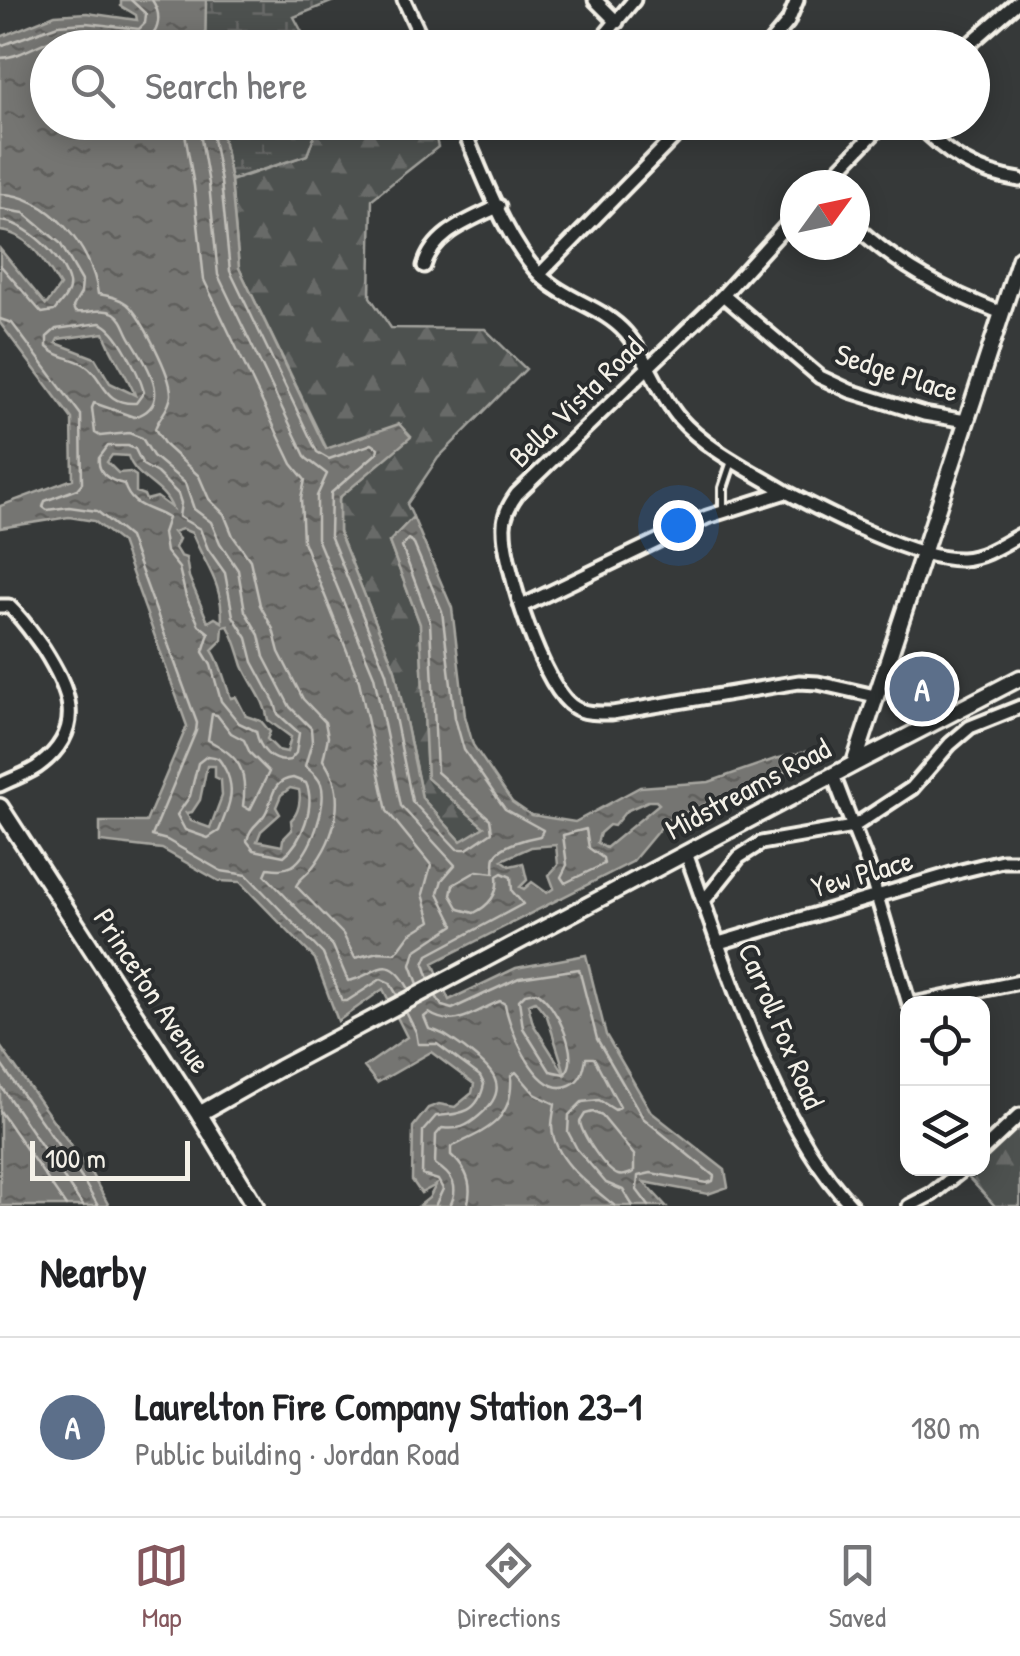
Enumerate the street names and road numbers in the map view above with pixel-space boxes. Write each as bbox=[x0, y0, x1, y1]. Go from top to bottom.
street label: Bella Vista Road bbox=[500, 327, 651, 475]
street label: Sedge Place bbox=[831, 333, 964, 411]
street label: Midstreams Road bbox=[658, 728, 837, 848]
street label: Yew Place bbox=[806, 840, 917, 907]
street label: Princeton Avenue bbox=[85, 900, 221, 1081]
street label: Carroll Fox Road bbox=[729, 937, 835, 1115]

